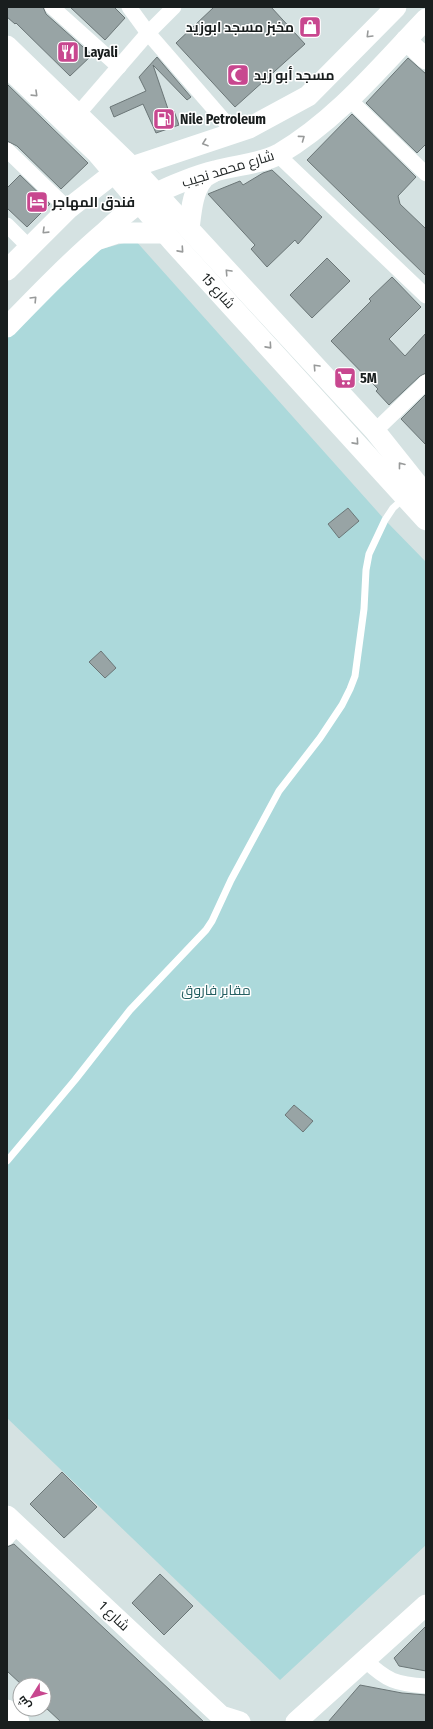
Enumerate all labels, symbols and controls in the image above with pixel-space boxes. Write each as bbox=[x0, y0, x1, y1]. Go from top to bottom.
shop icon: مخبز مسجد ابوزيد bbox=[297, 14, 323, 40]
place label: مخبز مسجد ابوزيد bbox=[186, 19, 294, 36]
one-way arrow bbox=[366, 30, 374, 38]
restaurant icon: Layali bbox=[55, 39, 81, 65]
place label: Layali bbox=[84, 44, 118, 61]
mosque icon: مسجد أبو زيد bbox=[225, 62, 251, 88]
place label: مسجد أبو زيد bbox=[254, 66, 334, 84]
one-way arrow bbox=[30, 89, 38, 97]
fuel station icon: Nile Petroleum bbox=[151, 106, 177, 132]
place label: Nile Petroleum bbox=[180, 111, 266, 128]
one-way arrow bbox=[298, 135, 305, 143]
one-way arrow bbox=[201, 138, 208, 146]
street label: شارع محمد نجيب bbox=[180, 147, 276, 191]
hotel icon: فندق المهاجر bbox=[24, 189, 50, 215]
place label: فندق المهاجر bbox=[51, 194, 135, 211]
one-way arrow bbox=[42, 226, 50, 234]
one-way arrow bbox=[176, 246, 183, 253]
one-way arrow bbox=[225, 269, 232, 277]
street label: شارع 15 bbox=[198, 270, 238, 312]
one-way arrow bbox=[29, 296, 37, 304]
one-way arrow bbox=[264, 342, 271, 349]
one-way arrow bbox=[313, 364, 321, 372]
supermarket icon: 5M bbox=[332, 365, 358, 391]
place label: 5M bbox=[360, 370, 377, 387]
one-way arrow bbox=[352, 437, 359, 445]
one-way arrow bbox=[399, 463, 406, 470]
park label: مقابر فاروق bbox=[181, 982, 251, 999]
street label: شارع 1 bbox=[95, 1598, 133, 1634]
north arrow bbox=[12, 1677, 52, 1717]
text: ش bbox=[15, 1693, 34, 1712]

